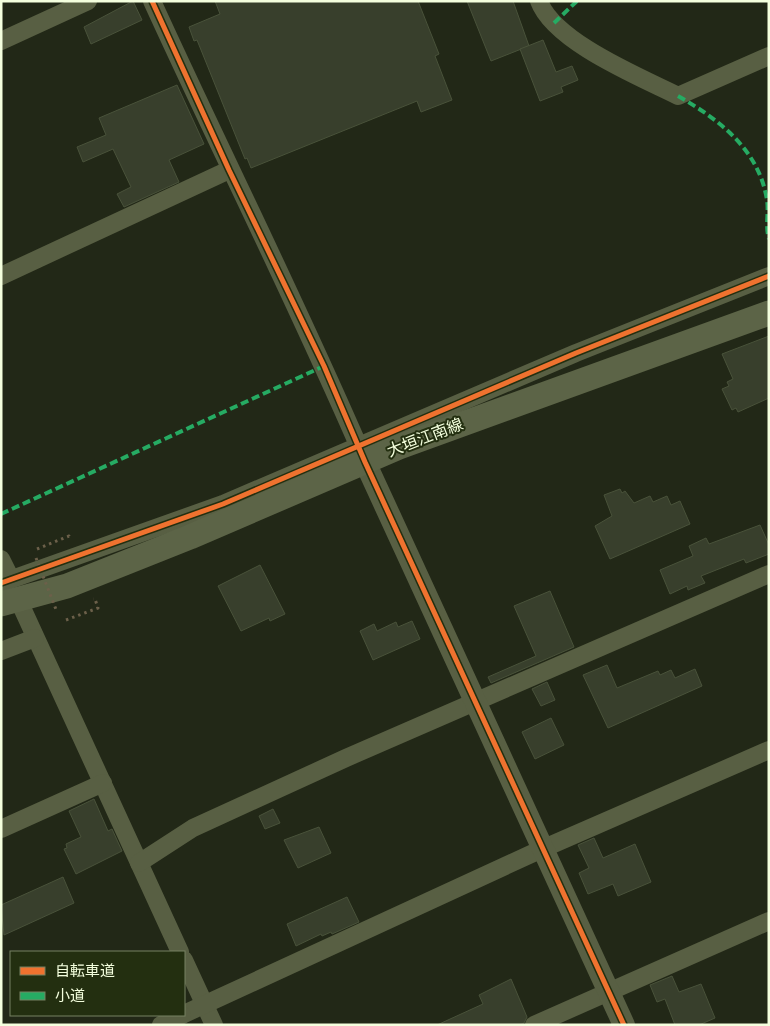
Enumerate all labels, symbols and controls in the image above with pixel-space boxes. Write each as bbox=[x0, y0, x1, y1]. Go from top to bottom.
street label: 大垣江南線 bbox=[384, 413, 466, 463]
legend bbox=[10, 951, 185, 1016]
text: 自転車道 bbox=[55, 961, 115, 981]
text: 小道 bbox=[55, 986, 85, 1006]

